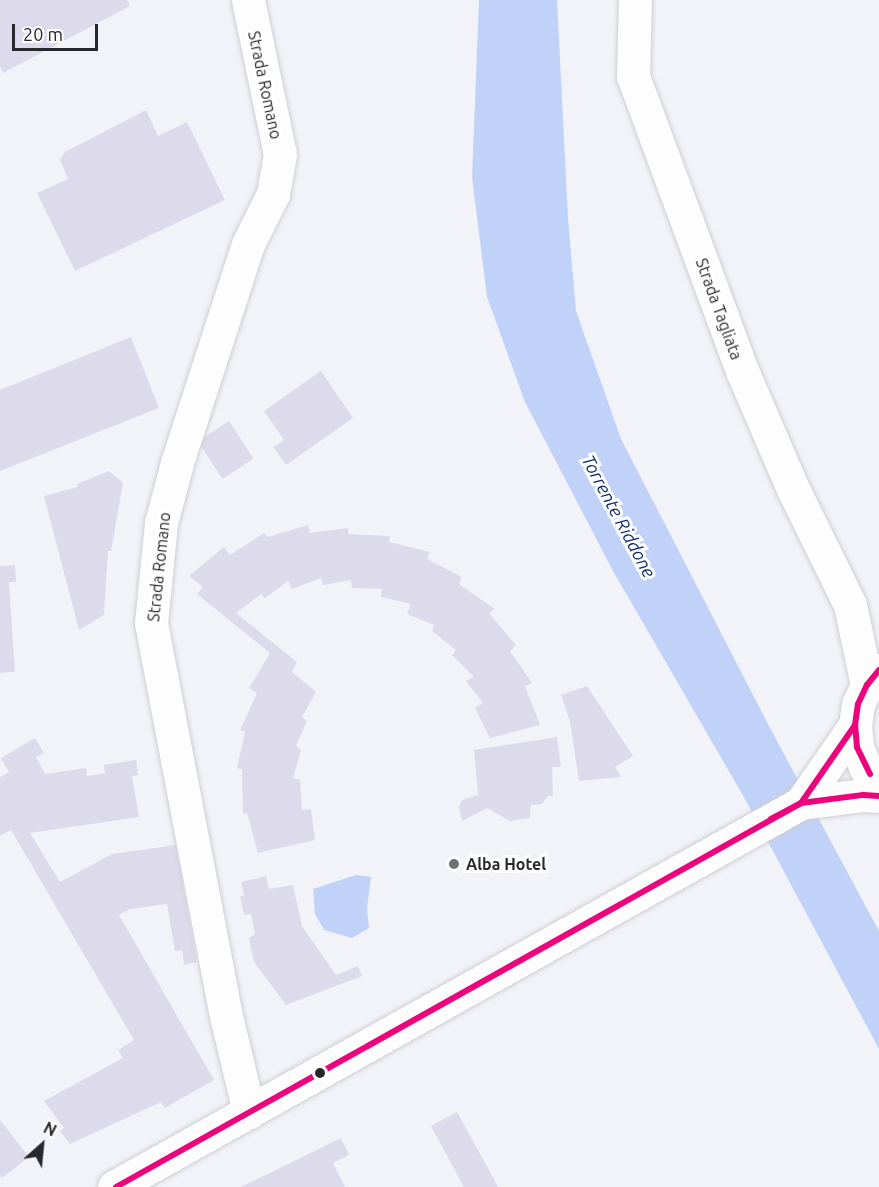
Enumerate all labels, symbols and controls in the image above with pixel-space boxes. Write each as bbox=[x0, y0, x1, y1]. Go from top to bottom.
scale bar bbox=[15, 12, 100, 50]
text: 20 m bbox=[23, 24, 63, 44]
street label: Strada Romano bbox=[244, 29, 286, 141]
street label: Strada Tagliata bbox=[692, 256, 746, 362]
water label: Torrente Riddone bbox=[578, 451, 660, 581]
street label: Strada Romano bbox=[144, 511, 174, 623]
place label: Alba Hotel bbox=[466, 854, 546, 874]
marker: Alba Hotel bbox=[447, 857, 461, 871]
unlabelled marker bbox=[314, 1067, 326, 1079]
north arrow bbox=[12, 1115, 72, 1175]
text: N bbox=[41, 1118, 60, 1140]

